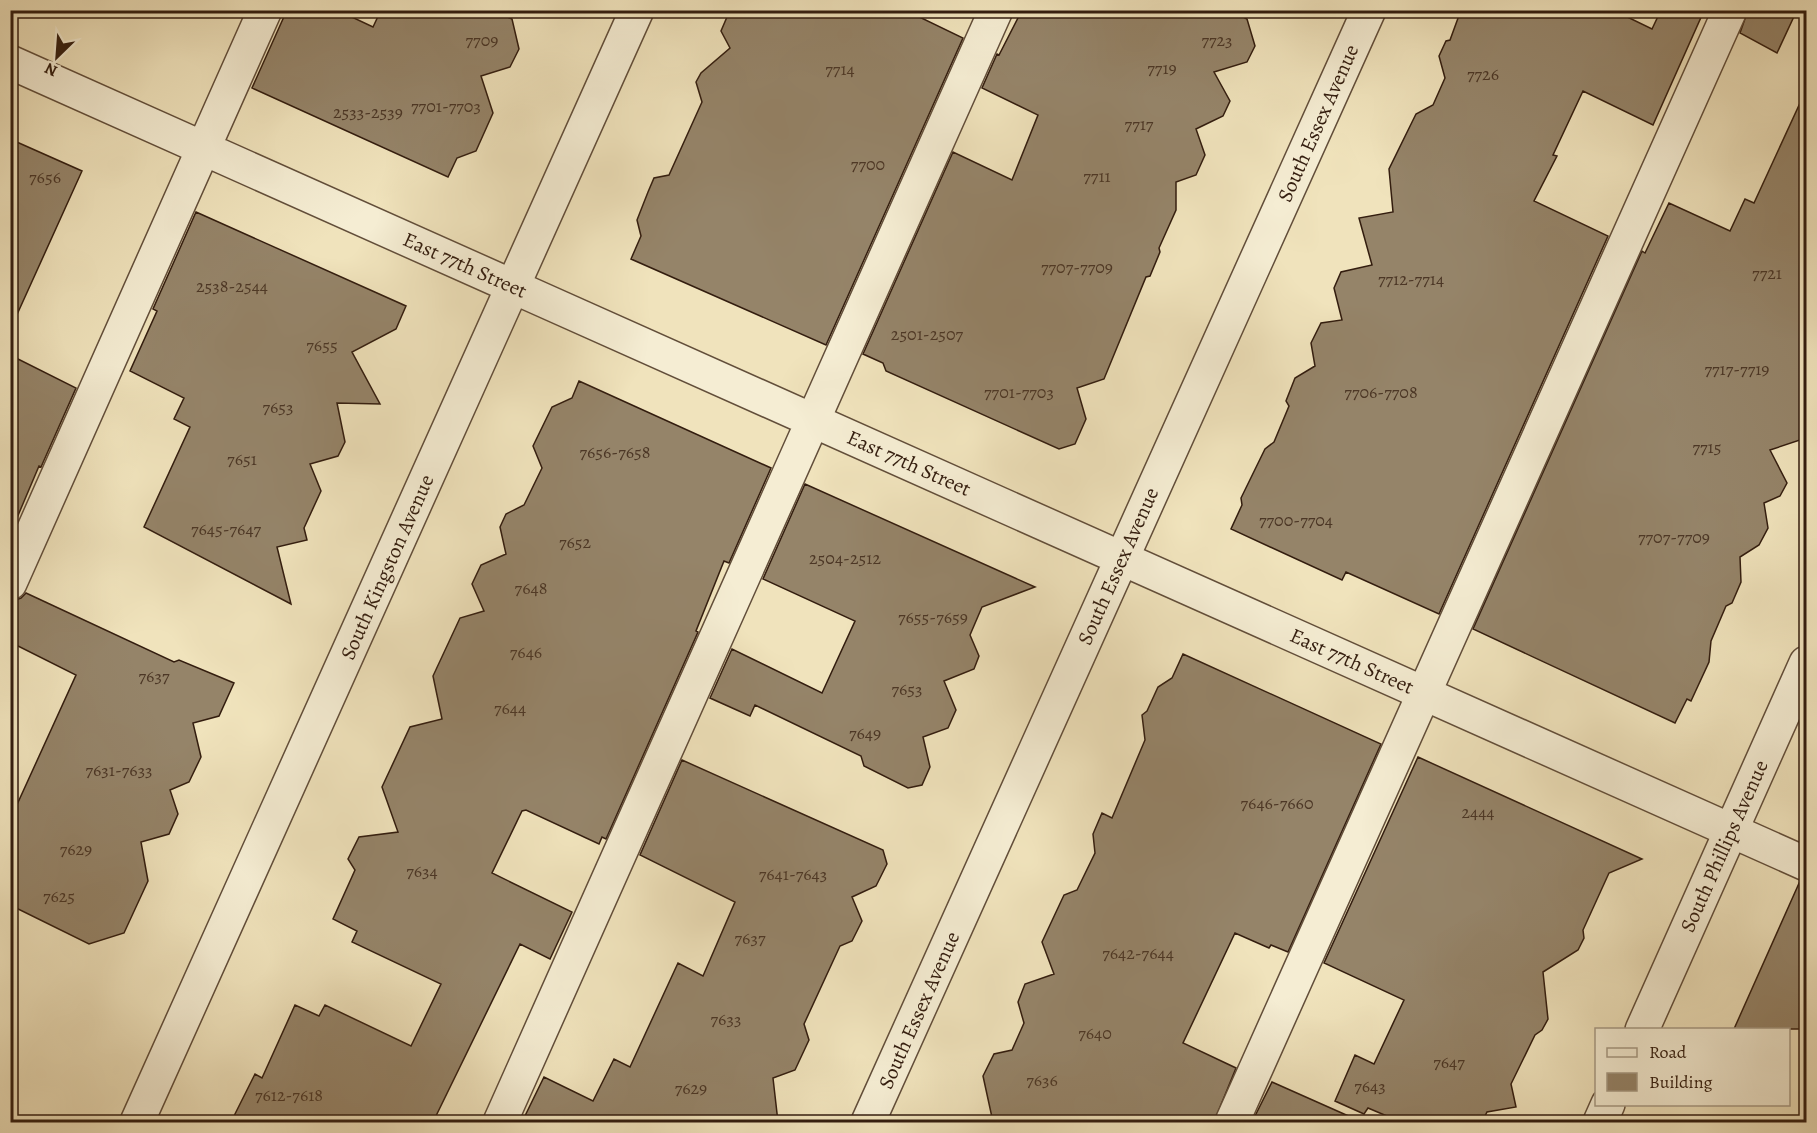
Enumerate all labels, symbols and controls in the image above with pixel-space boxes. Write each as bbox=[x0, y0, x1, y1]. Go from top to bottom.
north arrow bbox=[27, 27, 87, 87]
house number: 7709 bbox=[466, 28, 498, 52]
house number: 7723 bbox=[1201, 28, 1233, 52]
street label: South Essex Avenue bbox=[1271, 40, 1365, 206]
house number: 7719 bbox=[1147, 56, 1177, 80]
text: N bbox=[41, 57, 61, 82]
house number: 7714 bbox=[825, 57, 855, 81]
house number: 7726 bbox=[1467, 62, 1499, 86]
house number: 7701-7703 bbox=[411, 94, 481, 118]
house number: 2533-2539 bbox=[333, 100, 403, 124]
house number: 7717 bbox=[1125, 112, 1154, 136]
house number: 7700 bbox=[851, 152, 885, 176]
house number: 7711 bbox=[1083, 164, 1111, 188]
house number: 7656 bbox=[29, 165, 61, 189]
street label: East 77th Street bbox=[399, 225, 531, 305]
house number: 7707-7709 bbox=[1041, 255, 1113, 279]
house number: 7721 bbox=[1752, 261, 1782, 285]
house number: 7712-7714 bbox=[1378, 267, 1444, 291]
house number: 2538-2544 bbox=[196, 274, 268, 298]
house number: 2501-2507 bbox=[891, 322, 964, 346]
house number: 7655 bbox=[306, 333, 338, 357]
house number: 7717-7719 bbox=[1704, 357, 1770, 381]
house number: 7701-7703 bbox=[984, 380, 1054, 404]
house number: 7706-7708 bbox=[1344, 380, 1418, 404]
house number: 7653 bbox=[262, 395, 294, 419]
street label: East 77th Street bbox=[843, 423, 975, 503]
house number: 7715 bbox=[1692, 435, 1722, 459]
house number: 7656-7658 bbox=[579, 440, 651, 464]
house number: 7651 bbox=[227, 447, 257, 471]
street label: South Kingston Avenue bbox=[334, 470, 440, 664]
street label: South Essex Avenue bbox=[1071, 483, 1165, 649]
house number: 7700-7704 bbox=[1259, 508, 1333, 532]
house number: 7645-7647 bbox=[191, 517, 262, 541]
house number: 7707-7709 bbox=[1638, 525, 1710, 549]
house number: 7652 bbox=[559, 530, 592, 554]
house number: 2504-2512 bbox=[809, 546, 881, 570]
house number: 7648 bbox=[515, 576, 547, 600]
house number: 7655-7659 bbox=[898, 605, 968, 629]
street label: East 77th Street bbox=[1286, 621, 1418, 701]
house number: 7646 bbox=[510, 640, 542, 664]
house number: 7637 bbox=[139, 664, 170, 688]
house number: 7653 bbox=[891, 677, 923, 701]
house number: 7644 bbox=[494, 696, 526, 720]
house number: 7649 bbox=[849, 721, 881, 745]
street label: South Phillips Avenue bbox=[1673, 755, 1775, 937]
house number: 7631-7633 bbox=[85, 758, 153, 782]
house number: 7646-7660 bbox=[1241, 791, 1313, 815]
house number: 2444 bbox=[1461, 800, 1495, 824]
house number: 7629 bbox=[60, 837, 92, 861]
house number: 7634 bbox=[406, 859, 438, 883]
house number: 7641-7643 bbox=[759, 862, 827, 886]
house number: 7625 bbox=[43, 884, 75, 908]
house number: 7637 bbox=[735, 926, 766, 950]
street label: South Essex Avenue bbox=[872, 927, 966, 1093]
house number: 7642-7644 bbox=[1102, 941, 1174, 965]
house number: 7633 bbox=[711, 1007, 741, 1031]
house number: 7640 bbox=[1078, 1021, 1112, 1045]
legend bbox=[1595, 1028, 1790, 1106]
text: Road bbox=[1649, 1040, 1687, 1064]
house number: 7647 bbox=[1433, 1050, 1465, 1074]
house number: 7636 bbox=[1026, 1068, 1058, 1092]
text: Building bbox=[1649, 1070, 1713, 1094]
house number: 7643 bbox=[1354, 1074, 1386, 1098]
house number: 7629 bbox=[675, 1076, 707, 1100]
house number: 7612-7618 bbox=[255, 1083, 323, 1107]

